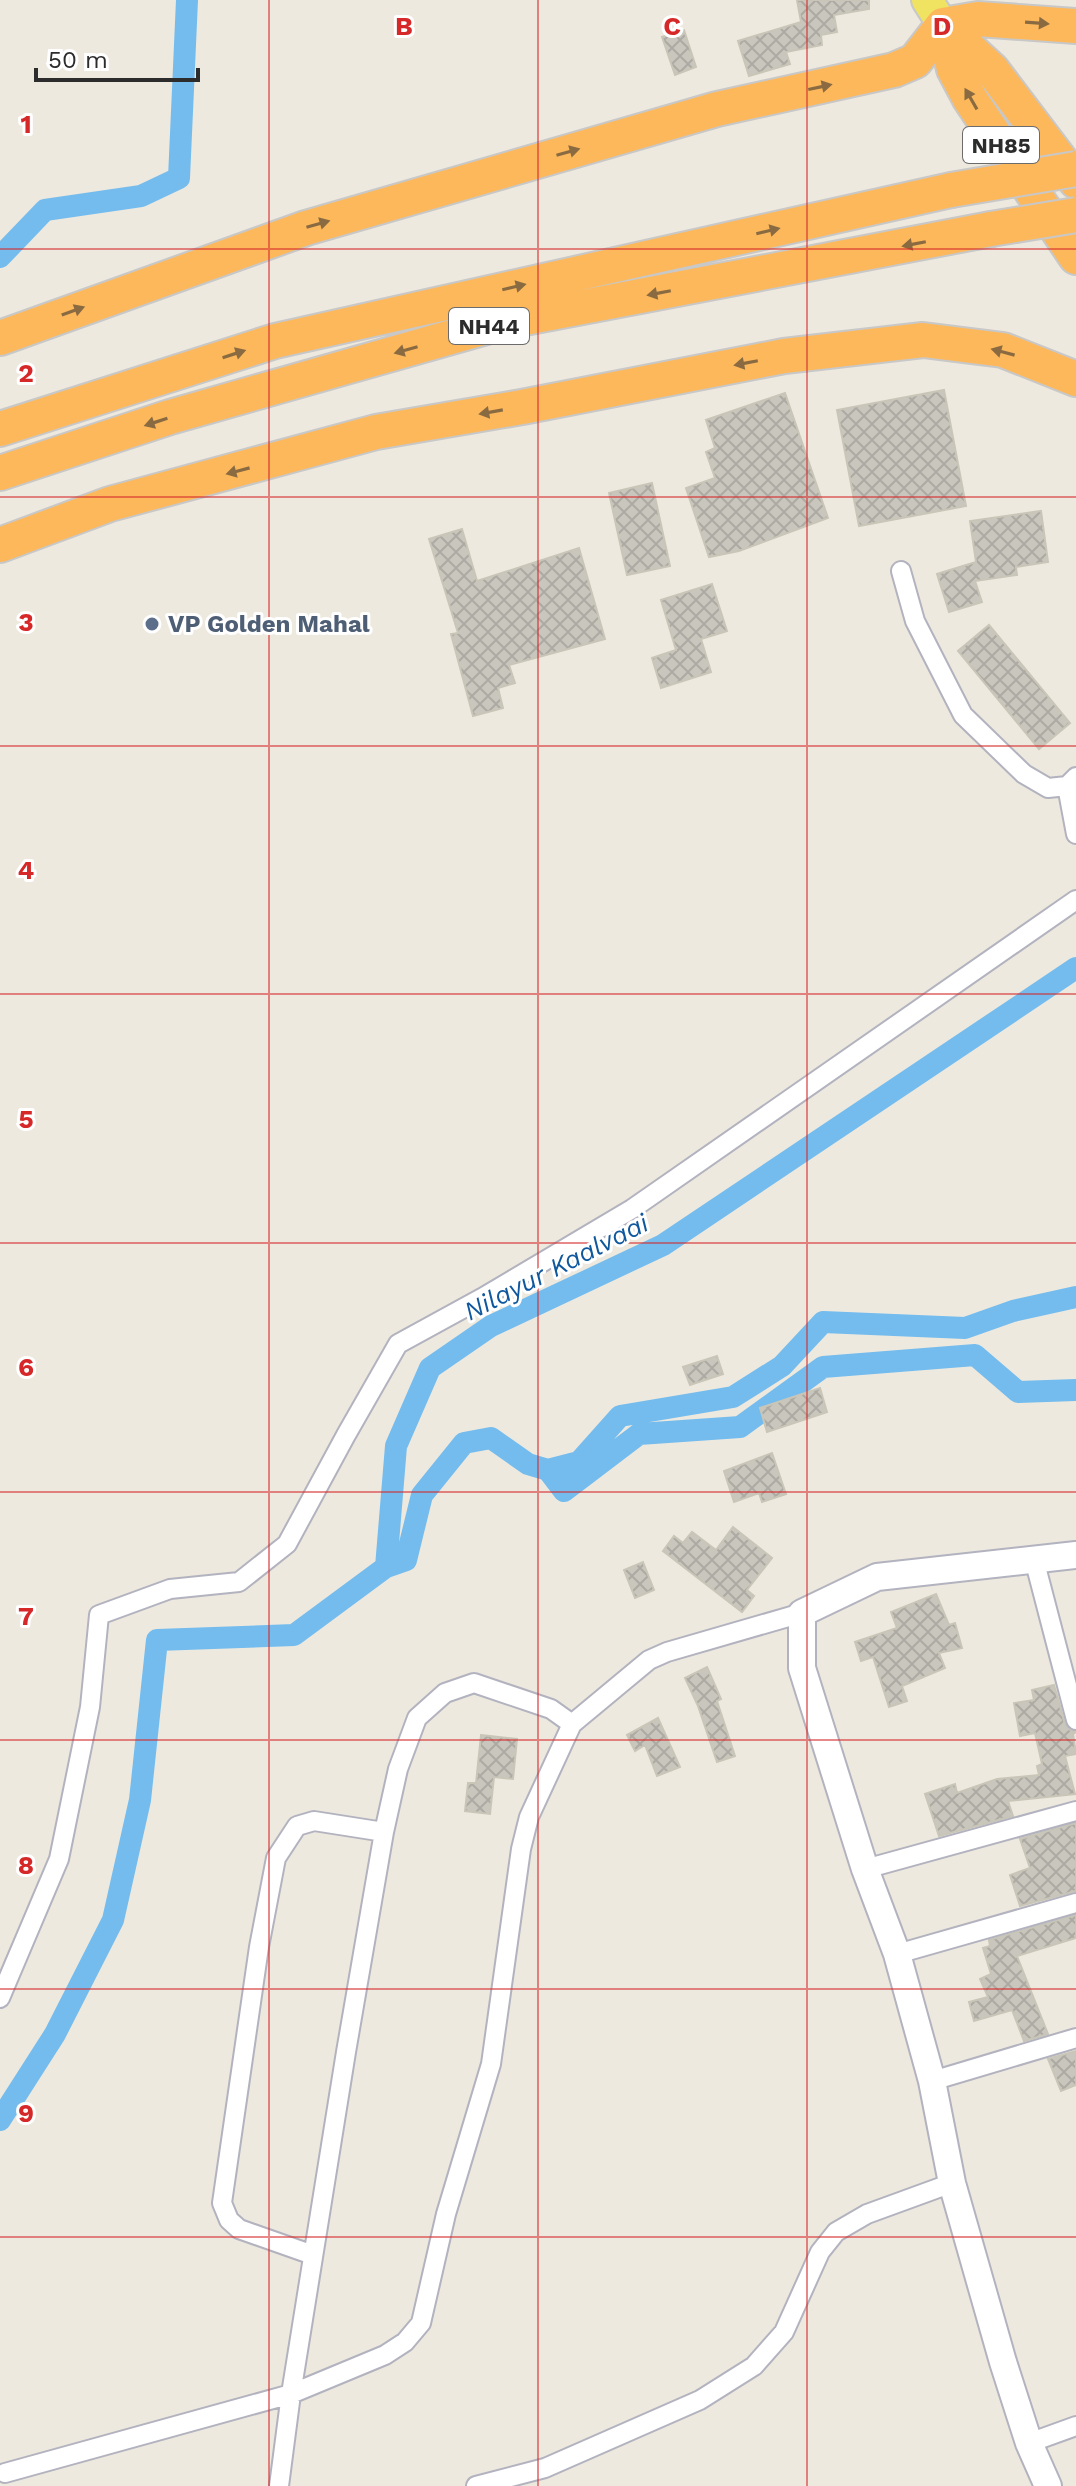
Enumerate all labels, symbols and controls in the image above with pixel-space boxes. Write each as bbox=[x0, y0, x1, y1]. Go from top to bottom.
text: B bbox=[395, 11, 413, 41]
text: C bbox=[663, 11, 681, 41]
text: D bbox=[933, 11, 951, 41]
one-way arrow bbox=[1025, 17, 1050, 30]
scale bar bbox=[36, 32, 198, 82]
text: 50 m bbox=[48, 46, 108, 74]
one-way arrow bbox=[807, 80, 832, 93]
one-way arrow bbox=[964, 88, 978, 110]
text: 1 bbox=[20, 109, 32, 139]
road number: NH85 bbox=[963, 127, 1039, 163]
one-way arrow bbox=[557, 145, 581, 158]
one-way arrow bbox=[307, 217, 331, 230]
one-way arrow bbox=[756, 224, 781, 237]
one-way arrow bbox=[901, 238, 926, 251]
one-way arrow bbox=[502, 280, 527, 293]
one-way arrow bbox=[646, 287, 671, 299]
one-way arrow bbox=[62, 305, 86, 317]
road number: NH44 bbox=[449, 308, 529, 344]
one-way arrow bbox=[393, 344, 417, 357]
one-way arrow bbox=[990, 346, 1015, 358]
one-way arrow bbox=[223, 347, 247, 360]
one-way arrow bbox=[733, 357, 758, 370]
text: 2 bbox=[18, 358, 34, 388]
one-way arrow bbox=[478, 407, 503, 419]
one-way arrow bbox=[143, 416, 167, 428]
one-way arrow bbox=[225, 465, 250, 477]
text: 3 bbox=[18, 607, 34, 637]
place label: VP Golden Mahal bbox=[168, 610, 370, 638]
marker: VP Golden Mahal bbox=[143, 615, 161, 633]
text: 4 bbox=[18, 855, 35, 885]
text: 5 bbox=[18, 1104, 34, 1134]
water label: Nilayur Kaalvaai bbox=[459, 1207, 654, 1326]
text: 6 bbox=[18, 1352, 34, 1382]
text: 7 bbox=[18, 1601, 34, 1631]
text: 8 bbox=[18, 1850, 34, 1880]
text: 9 bbox=[18, 2098, 34, 2128]

